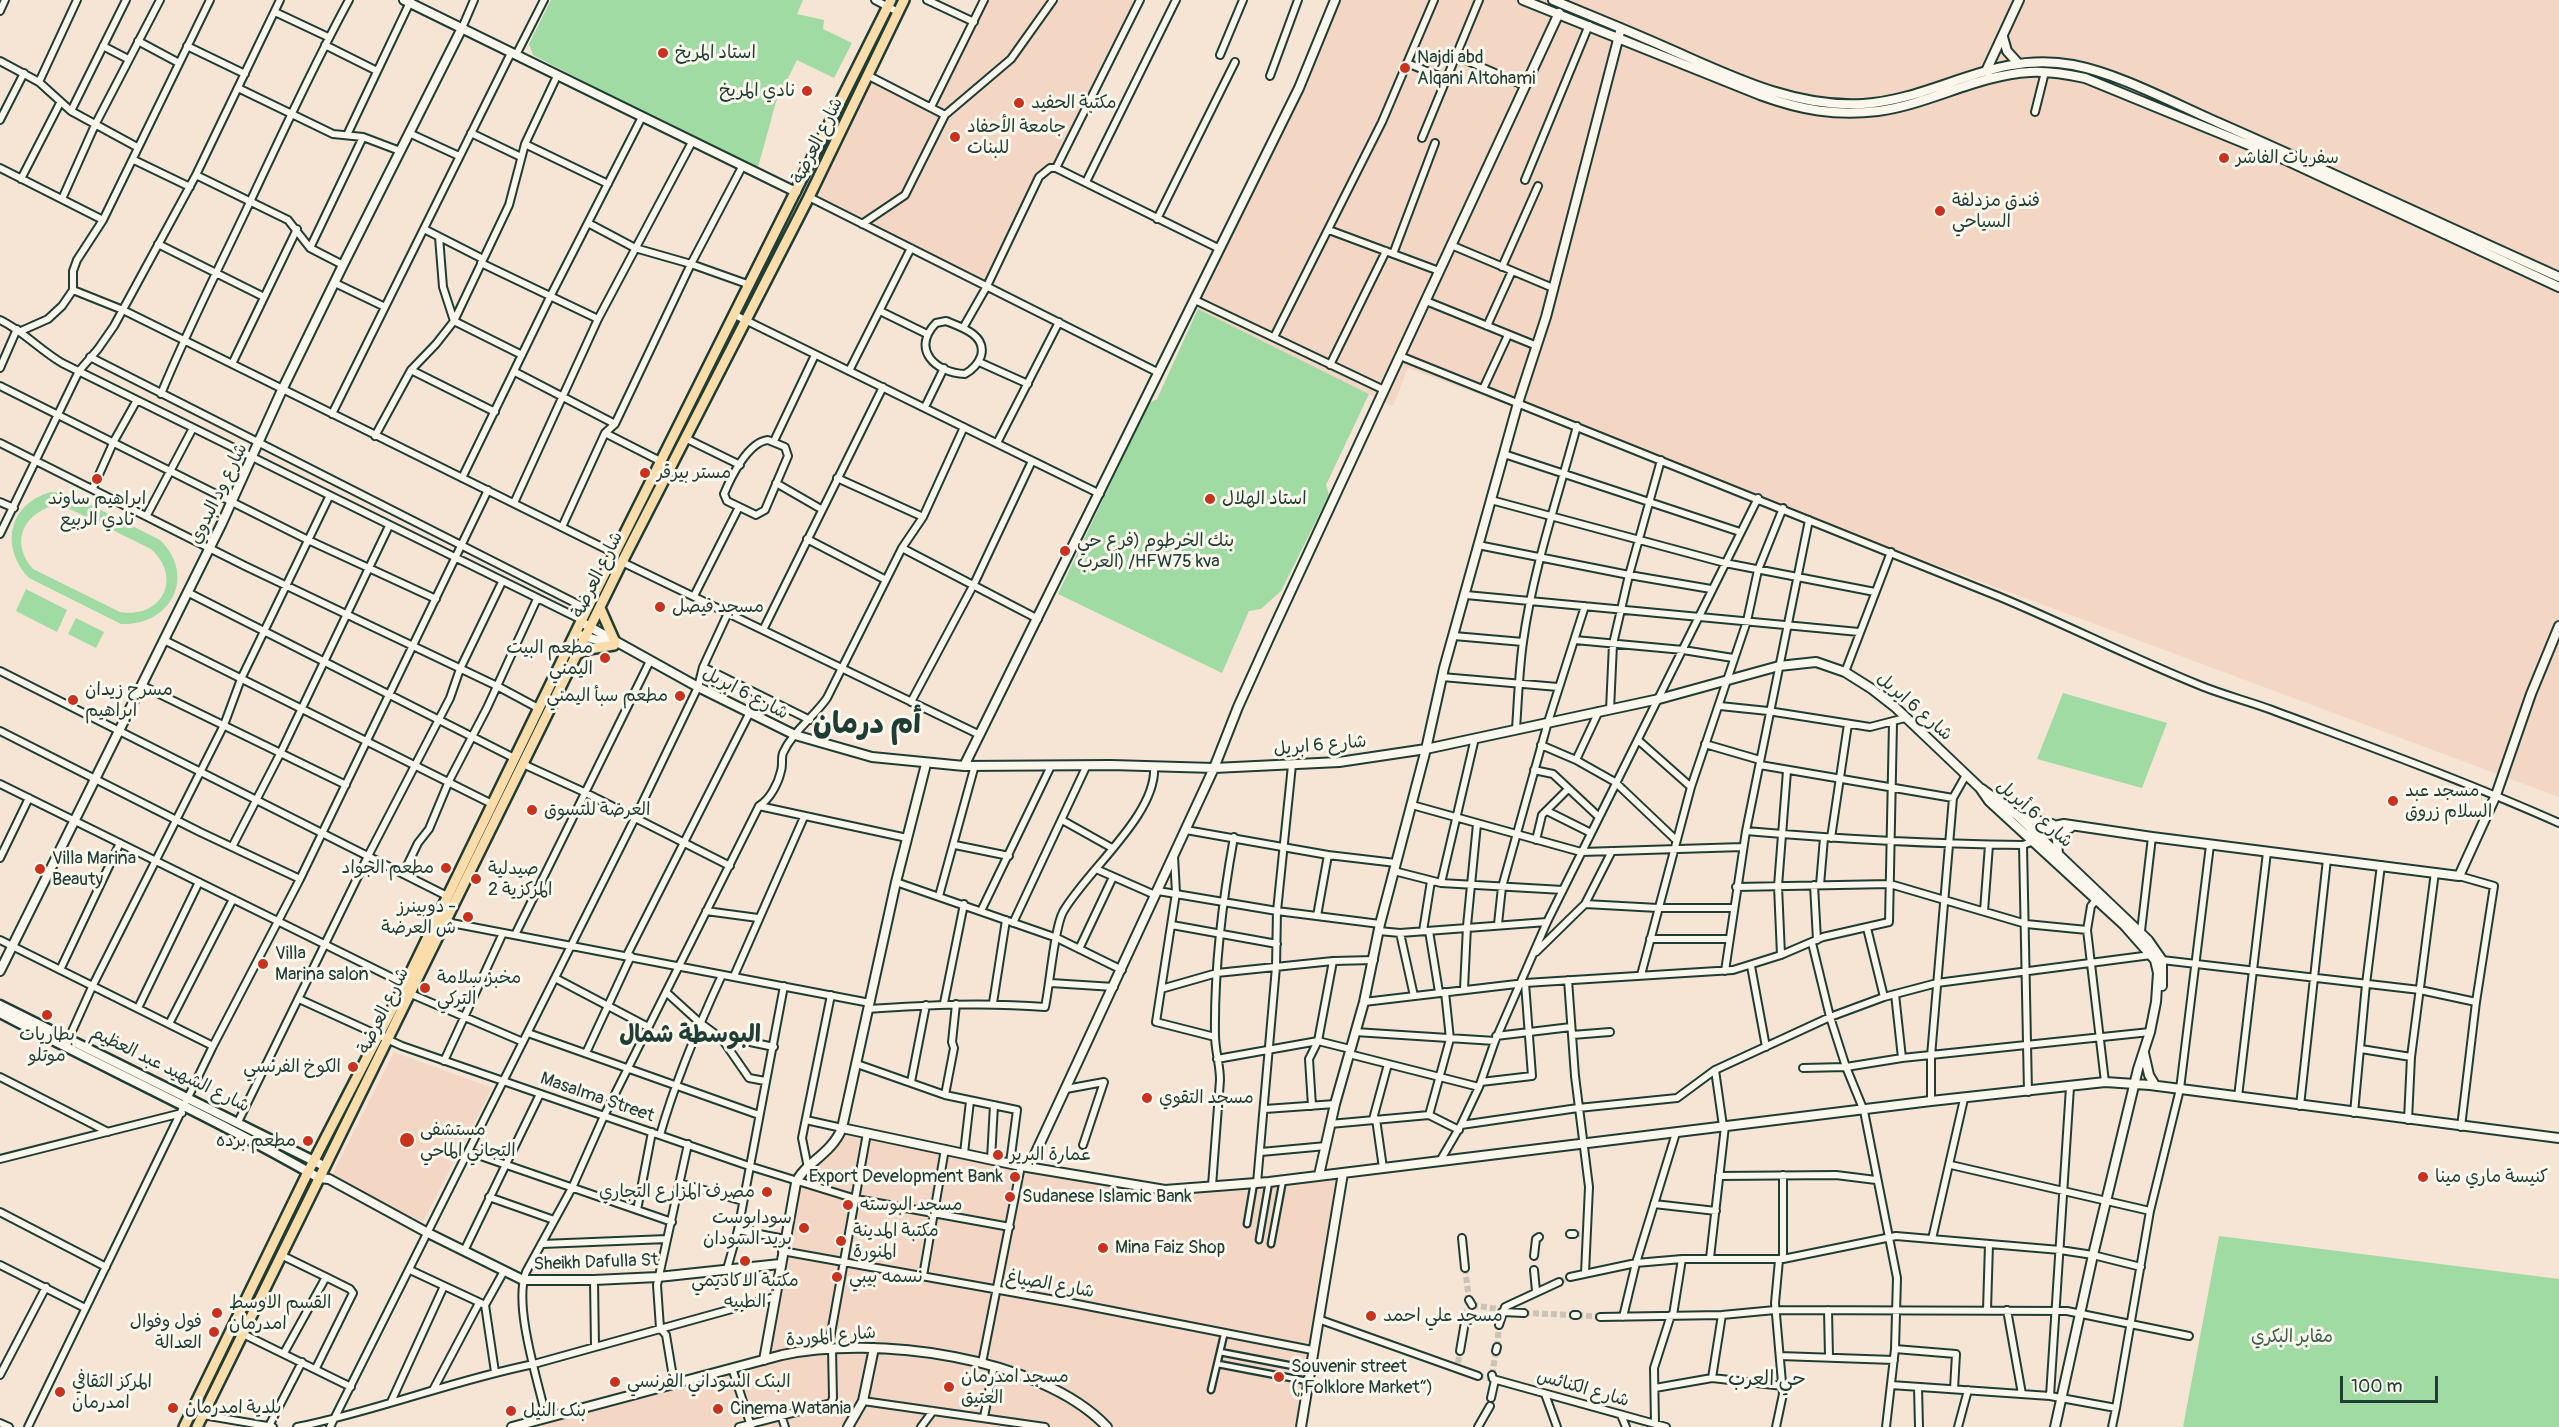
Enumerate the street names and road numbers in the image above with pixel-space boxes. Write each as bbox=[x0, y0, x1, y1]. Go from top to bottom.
street label: شارع العرضة bbox=[788, 94, 848, 188]
street label: شارع ود البدوي bbox=[185, 440, 253, 548]
street label: شارع العرضة bbox=[568, 528, 628, 622]
street label: شارع 6 ابريل bbox=[698, 663, 792, 725]
street label: شارع 6 ابريل bbox=[1872, 668, 1956, 746]
street label: شارع 6 ابريل bbox=[1273, 731, 1367, 761]
street label: شارع 6 أبريل bbox=[1992, 775, 2076, 853]
street label: شارع العرضة bbox=[354, 964, 414, 1058]
street label: شارع الشهيد عبد العظيم bbox=[87, 1022, 253, 1118]
street label: Masalma Street bbox=[537, 1068, 657, 1128]
street label: Sheikh Dafulla St bbox=[533, 1250, 659, 1276]
street label: شارع الصياغ bbox=[1004, 1267, 1096, 1303]
street label: شارع الموردة bbox=[785, 1322, 877, 1352]
street label: شارع الكنائس bbox=[1534, 1366, 1632, 1412]

